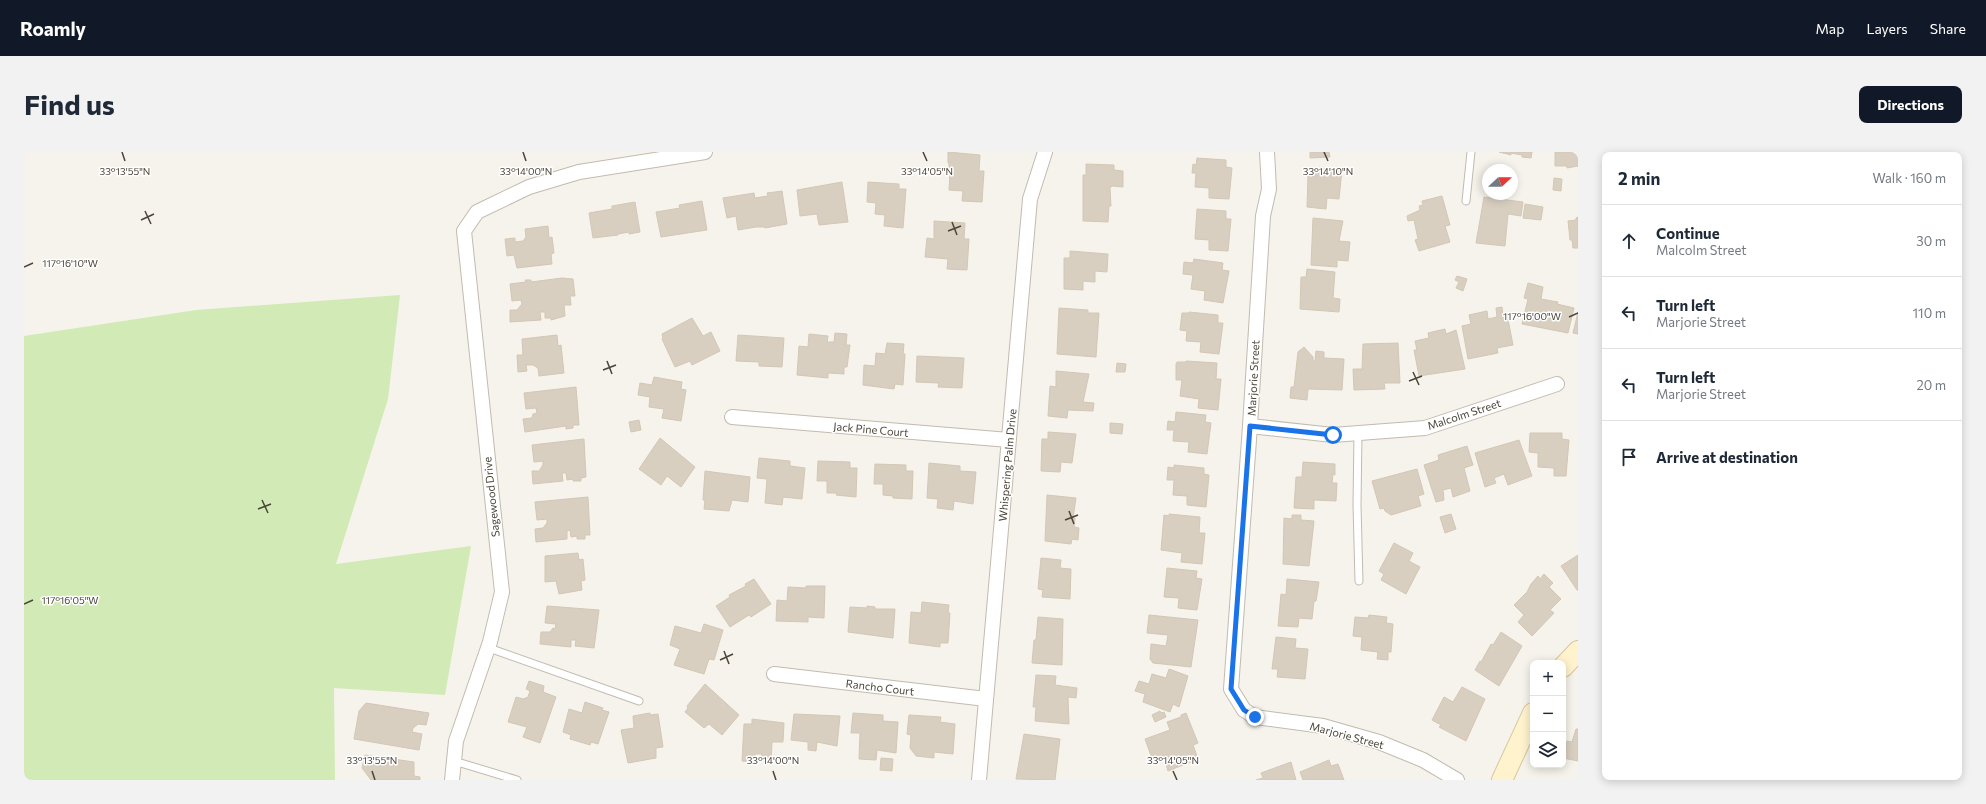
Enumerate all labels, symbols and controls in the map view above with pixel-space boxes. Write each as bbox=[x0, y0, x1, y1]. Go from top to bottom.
text: Roamly bbox=[20, 17, 86, 40]
text: Map bbox=[1816, 20, 1844, 37]
text: Layers bbox=[1866, 20, 1908, 37]
text: Share bbox=[1930, 20, 1966, 37]
button: Directions bbox=[1859, 86, 1962, 123]
text: Find us bbox=[24, 87, 115, 121]
north arrow bbox=[1482, 164, 1518, 200]
text: 33°13'55"N bbox=[100, 165, 150, 177]
text: 33°14'00"N bbox=[500, 165, 552, 177]
text: 33°14'05"N bbox=[901, 165, 953, 177]
text: 33°14'10"N bbox=[1303, 165, 1353, 177]
text: 2 min bbox=[1618, 168, 1660, 189]
text: Walk · 160 m bbox=[1872, 170, 1946, 186]
text: Continue bbox=[1656, 224, 1720, 242]
icon: ahead bbox=[1618, 230, 1640, 252]
text: 30 m bbox=[1916, 233, 1946, 249]
text: Malcolm Street bbox=[1656, 242, 1747, 258]
text: 117°16'10"W bbox=[42, 257, 98, 269]
text: Turn left bbox=[1656, 296, 1715, 314]
icon: left bbox=[1618, 302, 1640, 324]
text: 110 m bbox=[1913, 305, 1946, 321]
text: 117°16'00"W bbox=[1503, 310, 1561, 322]
text: Marjorie Street bbox=[1656, 314, 1746, 330]
street label: Marjorie Street bbox=[1245, 339, 1262, 416]
text: Turn left bbox=[1656, 368, 1715, 386]
icon: left bbox=[1618, 374, 1640, 396]
text: 20 m bbox=[1917, 377, 1946, 393]
text: Marjorie Street bbox=[1656, 386, 1746, 402]
street label: Malcolm Street bbox=[1426, 396, 1503, 432]
street label: Whispering Palm Drive bbox=[996, 408, 1018, 522]
street label: Jack Pine Court bbox=[833, 419, 910, 440]
route start bbox=[1324, 426, 1342, 444]
icon: arrive bbox=[1618, 446, 1640, 468]
text: Arrive at destination bbox=[1656, 448, 1798, 466]
street label: Sagewood Drive bbox=[480, 456, 502, 538]
text: 117°16'05"W bbox=[41, 594, 99, 606]
map controls bbox=[1530, 660, 1566, 768]
button: + bbox=[1530, 660, 1566, 696]
street label: Rancho Court bbox=[845, 676, 916, 698]
button: − bbox=[1530, 696, 1566, 732]
route end bbox=[1246, 708, 1264, 726]
street label: Marjorie Street bbox=[1309, 719, 1386, 751]
button: layers bbox=[1530, 732, 1566, 768]
text: 33°13'55"N bbox=[347, 754, 397, 766]
text: 33°14'00"N bbox=[747, 754, 799, 766]
text: 33°14'05"N bbox=[1147, 754, 1199, 766]

